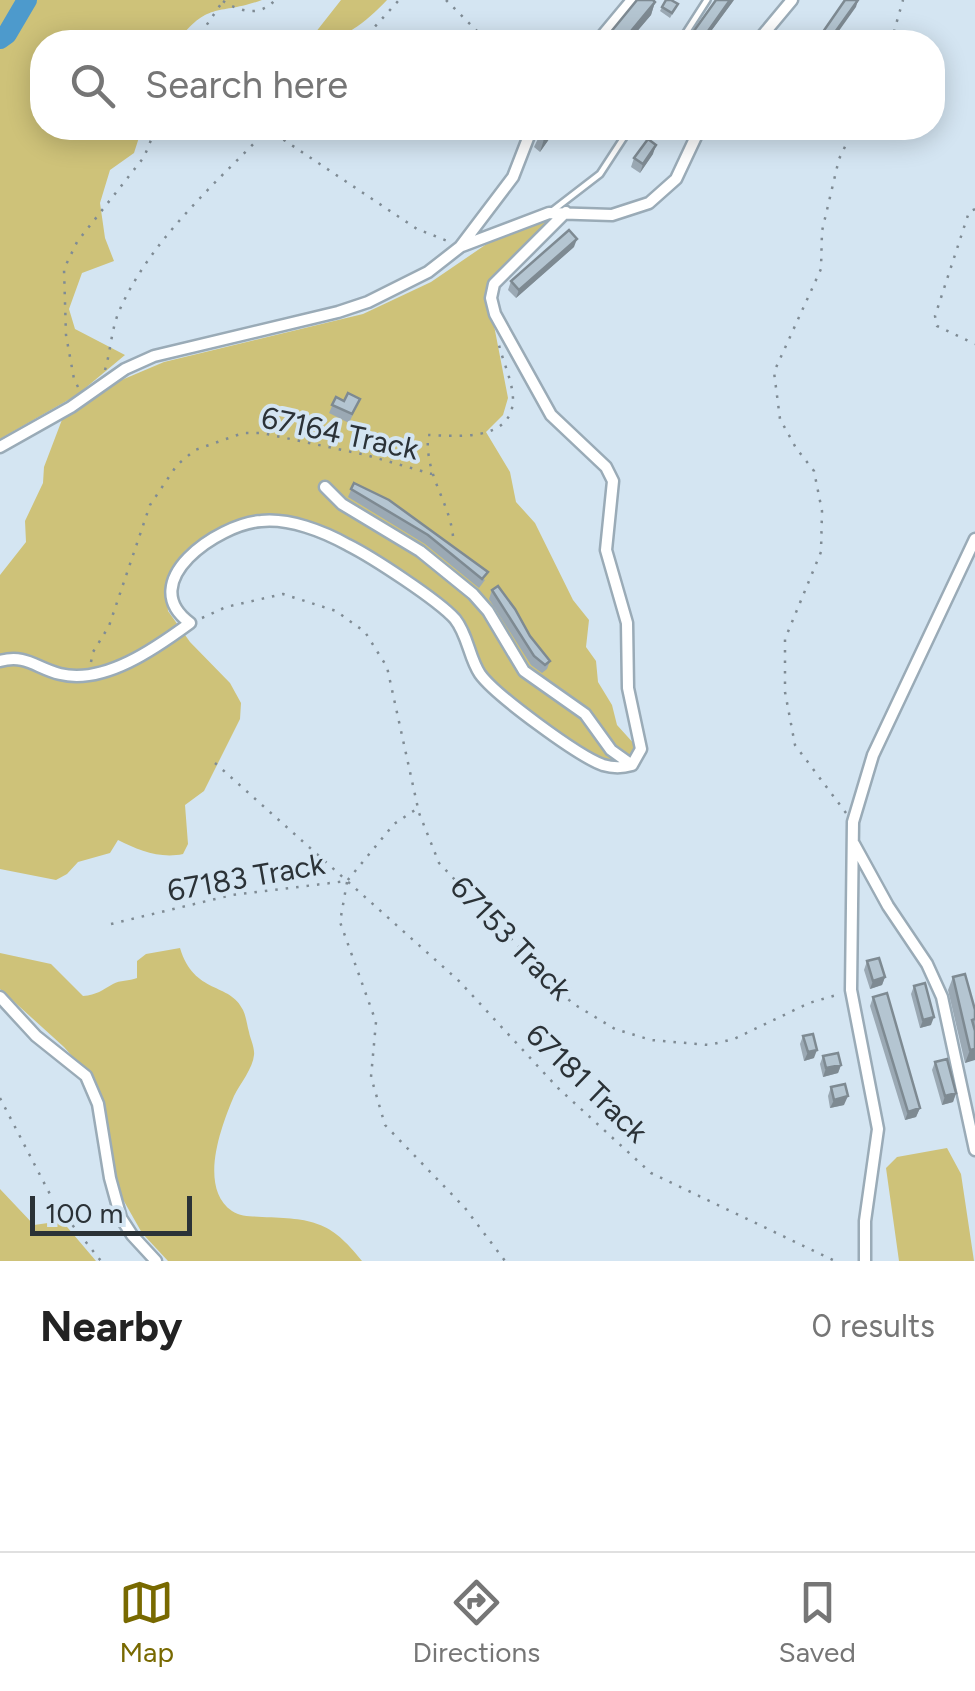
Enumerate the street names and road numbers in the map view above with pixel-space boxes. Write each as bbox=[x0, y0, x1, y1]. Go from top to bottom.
street label: 67164 Track bbox=[258, 398, 422, 468]
street label: 67183 Track bbox=[164, 845, 328, 909]
street label: 67153 Track bbox=[443, 868, 579, 1008]
street label: 67181 Track bbox=[518, 1016, 656, 1150]

